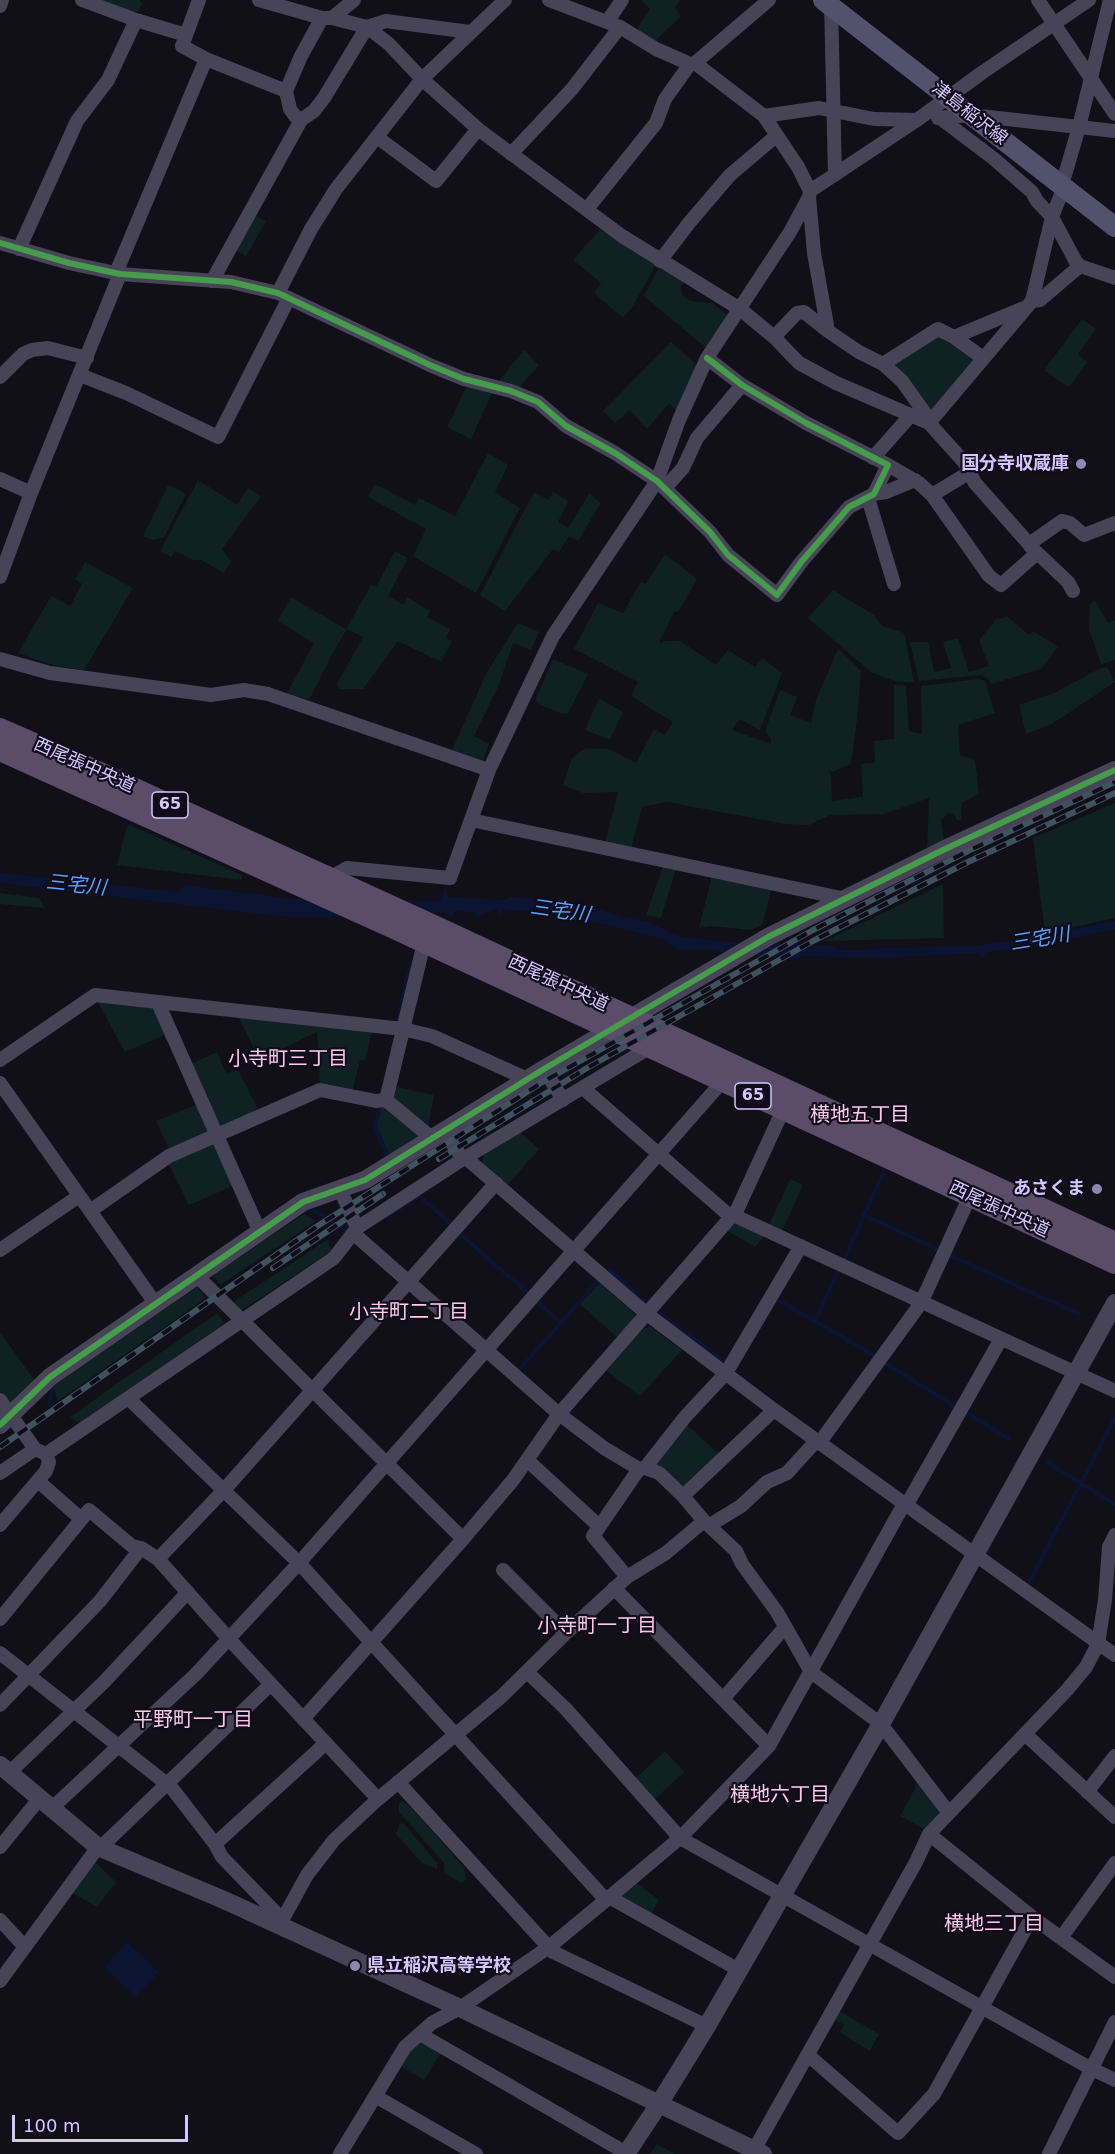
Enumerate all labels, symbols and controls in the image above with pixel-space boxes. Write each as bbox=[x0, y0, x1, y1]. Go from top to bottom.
street label: 津島稲沢線 bbox=[927, 78, 1011, 150]
place label: 国分寺収蔵庫 bbox=[961, 453, 1069, 475]
marker: 国分寺収蔵庫 bbox=[1074, 457, 1088, 471]
street label: 西尾張中央道 bbox=[30, 734, 138, 798]
road number: 65 bbox=[152, 792, 188, 818]
water label: 三宅川 bbox=[45, 871, 107, 901]
water label: 三宅川 bbox=[529, 896, 591, 928]
water label: 三宅川 bbox=[1008, 923, 1072, 957]
street label: 西尾張中央道 bbox=[504, 951, 612, 1017]
district label: 小寺町三丁目 bbox=[228, 1048, 348, 1072]
road number: 65 bbox=[735, 1083, 771, 1109]
district label: 横地五丁目 bbox=[810, 1104, 910, 1128]
street label: 西尾張中央道 bbox=[945, 1177, 1053, 1243]
place label: あさくま bbox=[1013, 1178, 1085, 1200]
marker: あさくま bbox=[1090, 1182, 1104, 1196]
district label: 小寺町二丁目 bbox=[349, 1301, 469, 1325]
district label: 小寺町一丁目 bbox=[537, 1615, 657, 1639]
district label: 平野町一丁目 bbox=[133, 1709, 253, 1733]
district label: 横地六丁目 bbox=[730, 1784, 830, 1808]
district label: 横地三丁目 bbox=[944, 1913, 1044, 1937]
place label: 県立稲沢高等学校 bbox=[367, 1955, 511, 1977]
marker: 県立稲沢高等学校 bbox=[348, 1959, 362, 1973]
scale bar bbox=[15, 2103, 190, 2141]
text: 100 m bbox=[23, 2115, 81, 2136]

